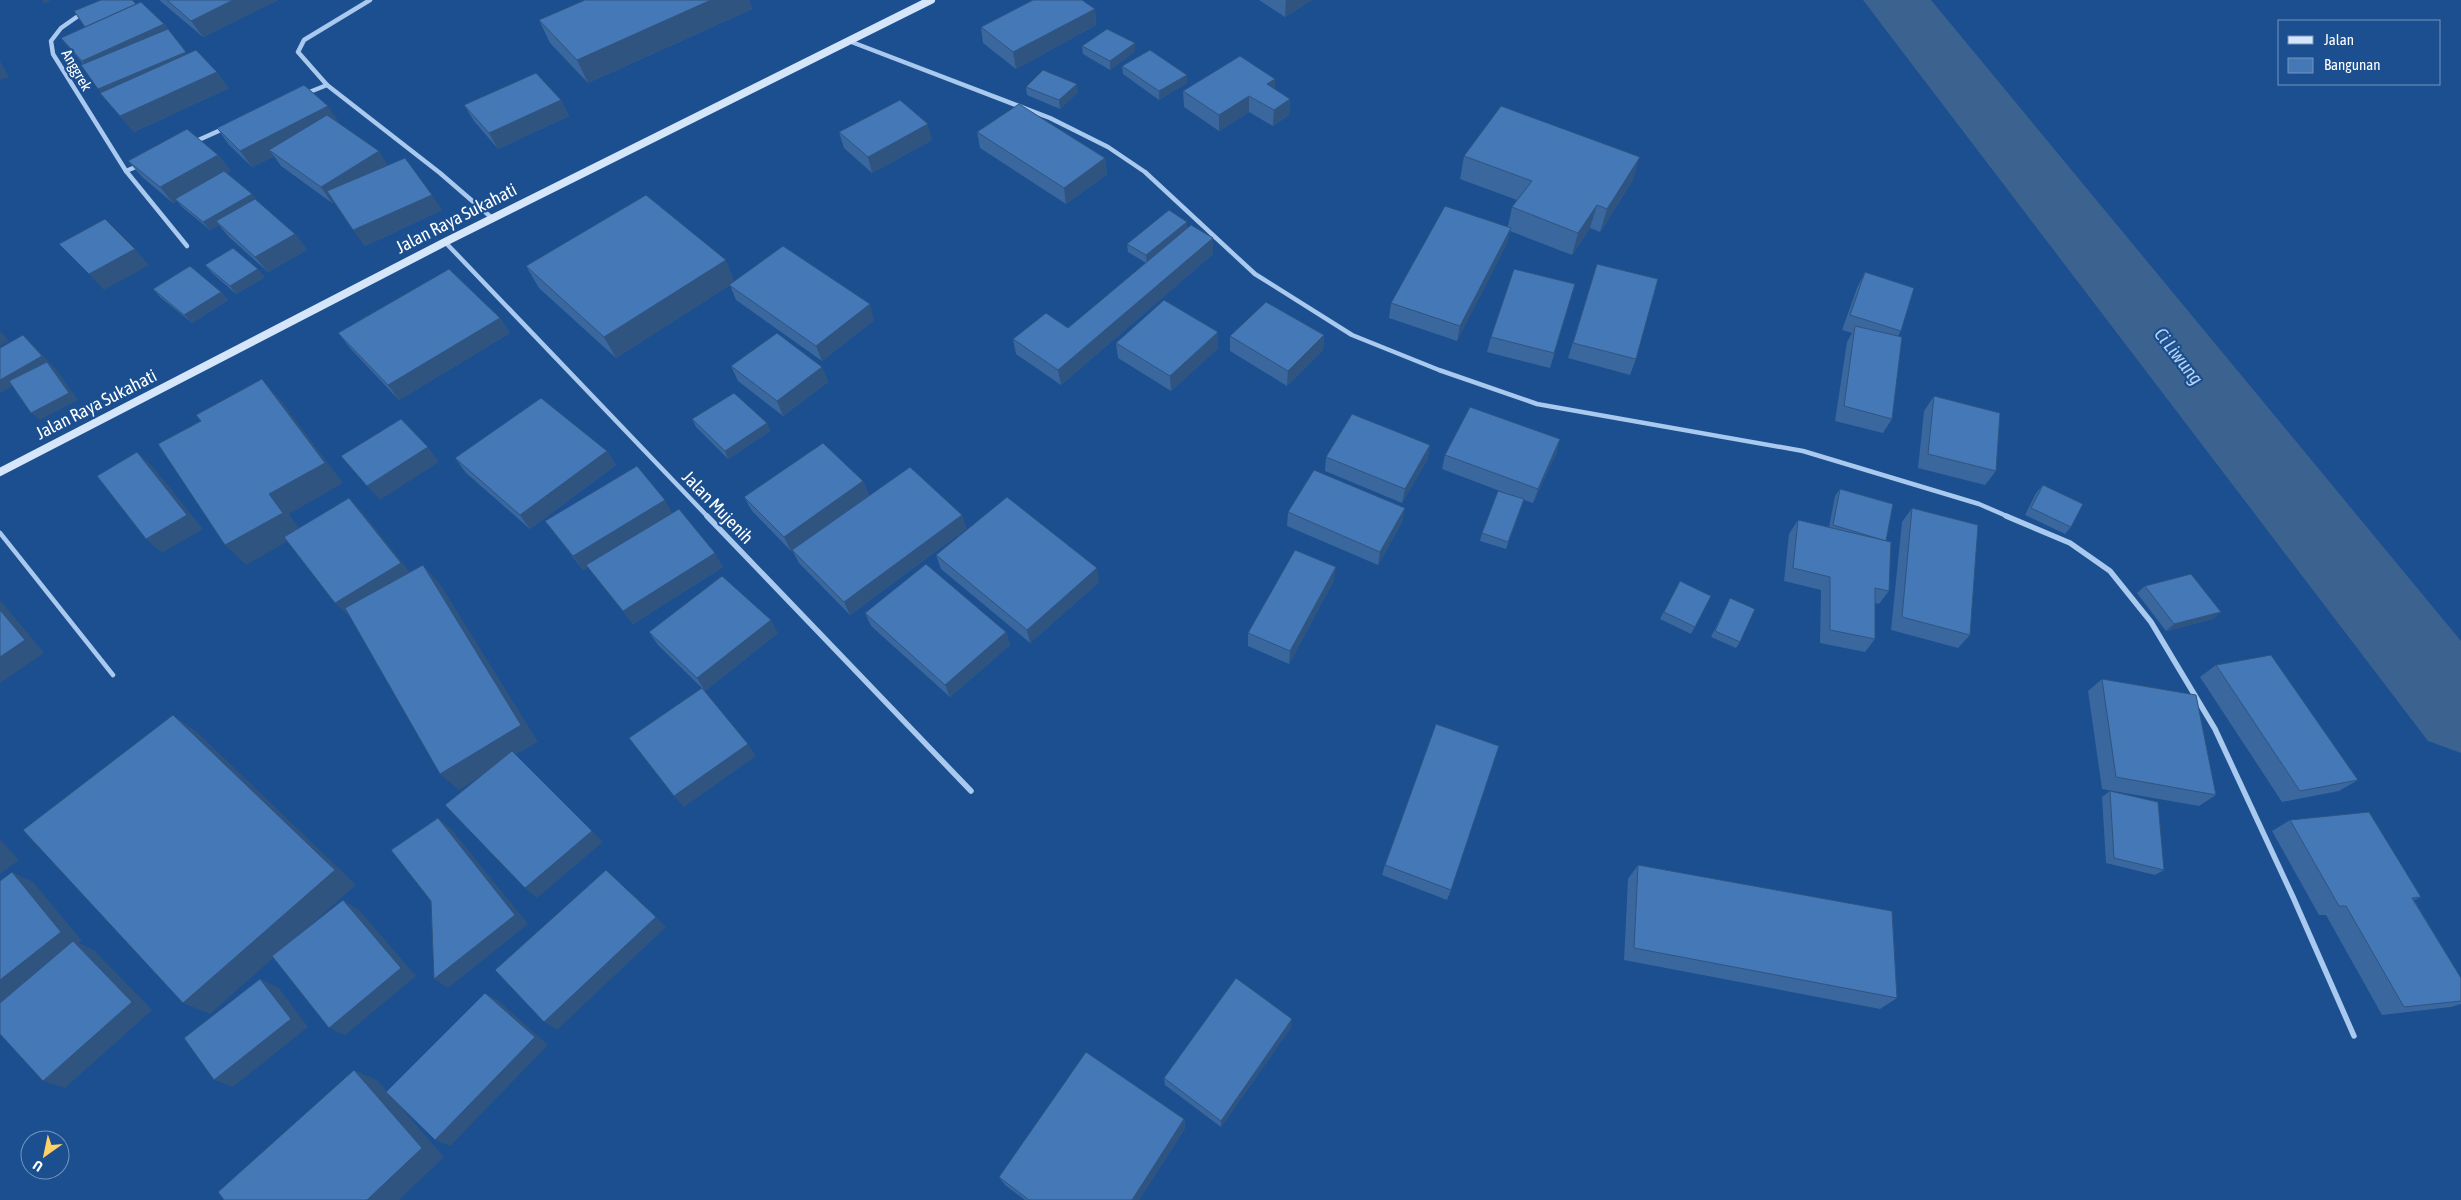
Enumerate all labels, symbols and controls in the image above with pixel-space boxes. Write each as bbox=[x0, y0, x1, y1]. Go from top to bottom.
legend bbox=[2278, 20, 2441, 85]
text: Jalan bbox=[2324, 31, 2354, 48]
street label: Anggrek bbox=[58, 46, 96, 94]
text: Bangunan bbox=[2324, 56, 2381, 73]
street label: Jalan Raya Sukahati bbox=[392, 178, 520, 258]
water label: Ci Liwung bbox=[2150, 323, 2208, 389]
street label: Jalan Raya Sukahati bbox=[32, 364, 160, 444]
street label: Jalan Mujenih bbox=[678, 466, 758, 548]
north arrow bbox=[20, 1130, 70, 1180]
text: U bbox=[30, 1157, 46, 1175]

